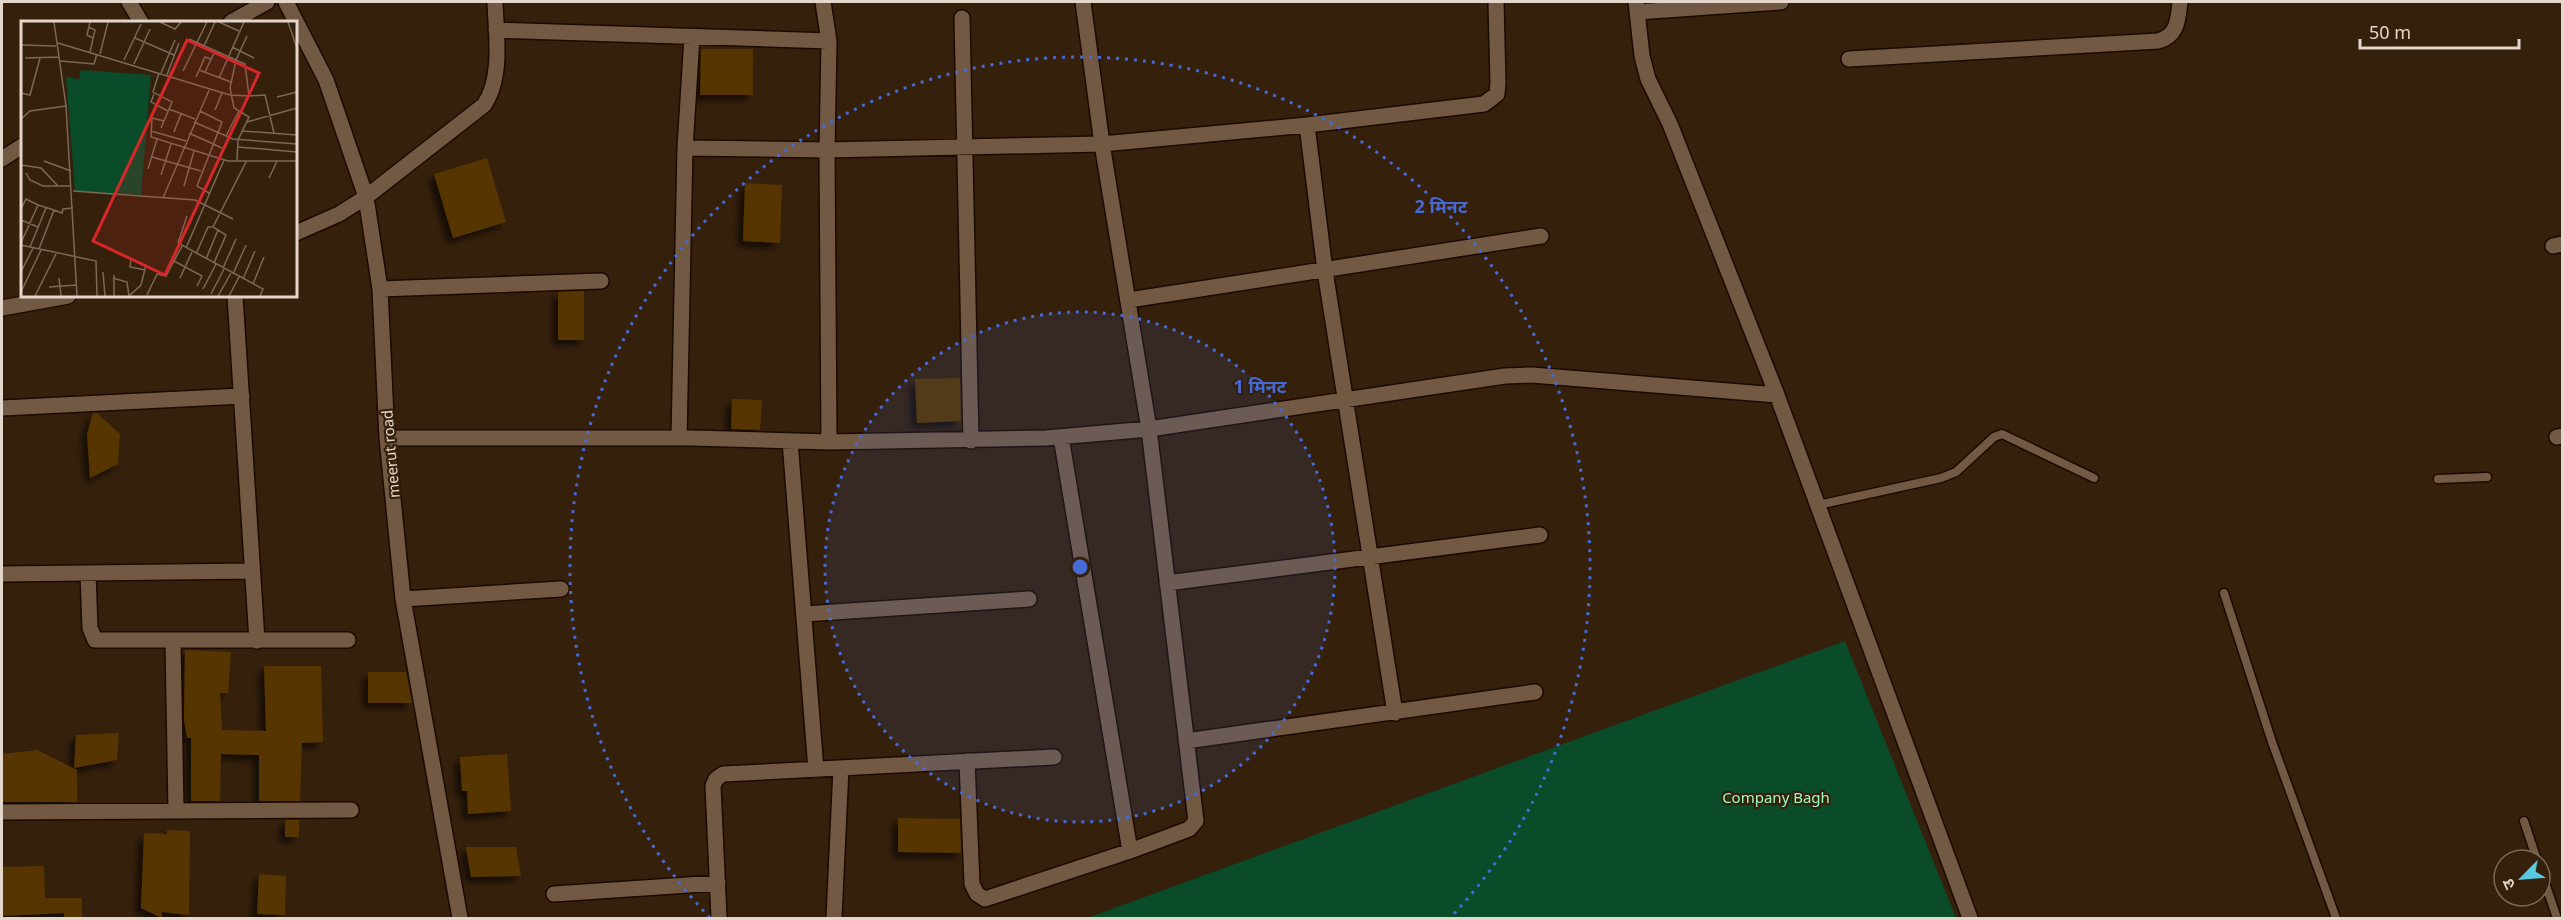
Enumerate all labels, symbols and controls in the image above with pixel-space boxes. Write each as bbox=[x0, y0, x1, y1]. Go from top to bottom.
scale bar bbox=[2360, 12, 2519, 50]
text: 50 m bbox=[2369, 20, 2411, 44]
inset map bbox=[21, 21, 297, 297]
text: 2 मिनट bbox=[1415, 194, 1468, 218]
text: 1 मिनट bbox=[1234, 374, 1287, 398]
street label: meerut road bbox=[376, 409, 404, 499]
centre of rings bbox=[1070, 557, 1090, 577]
park label: Company Bagh bbox=[1722, 787, 1830, 807]
north arrow bbox=[2492, 848, 2552, 908]
text: उ bbox=[2496, 875, 2520, 893]

